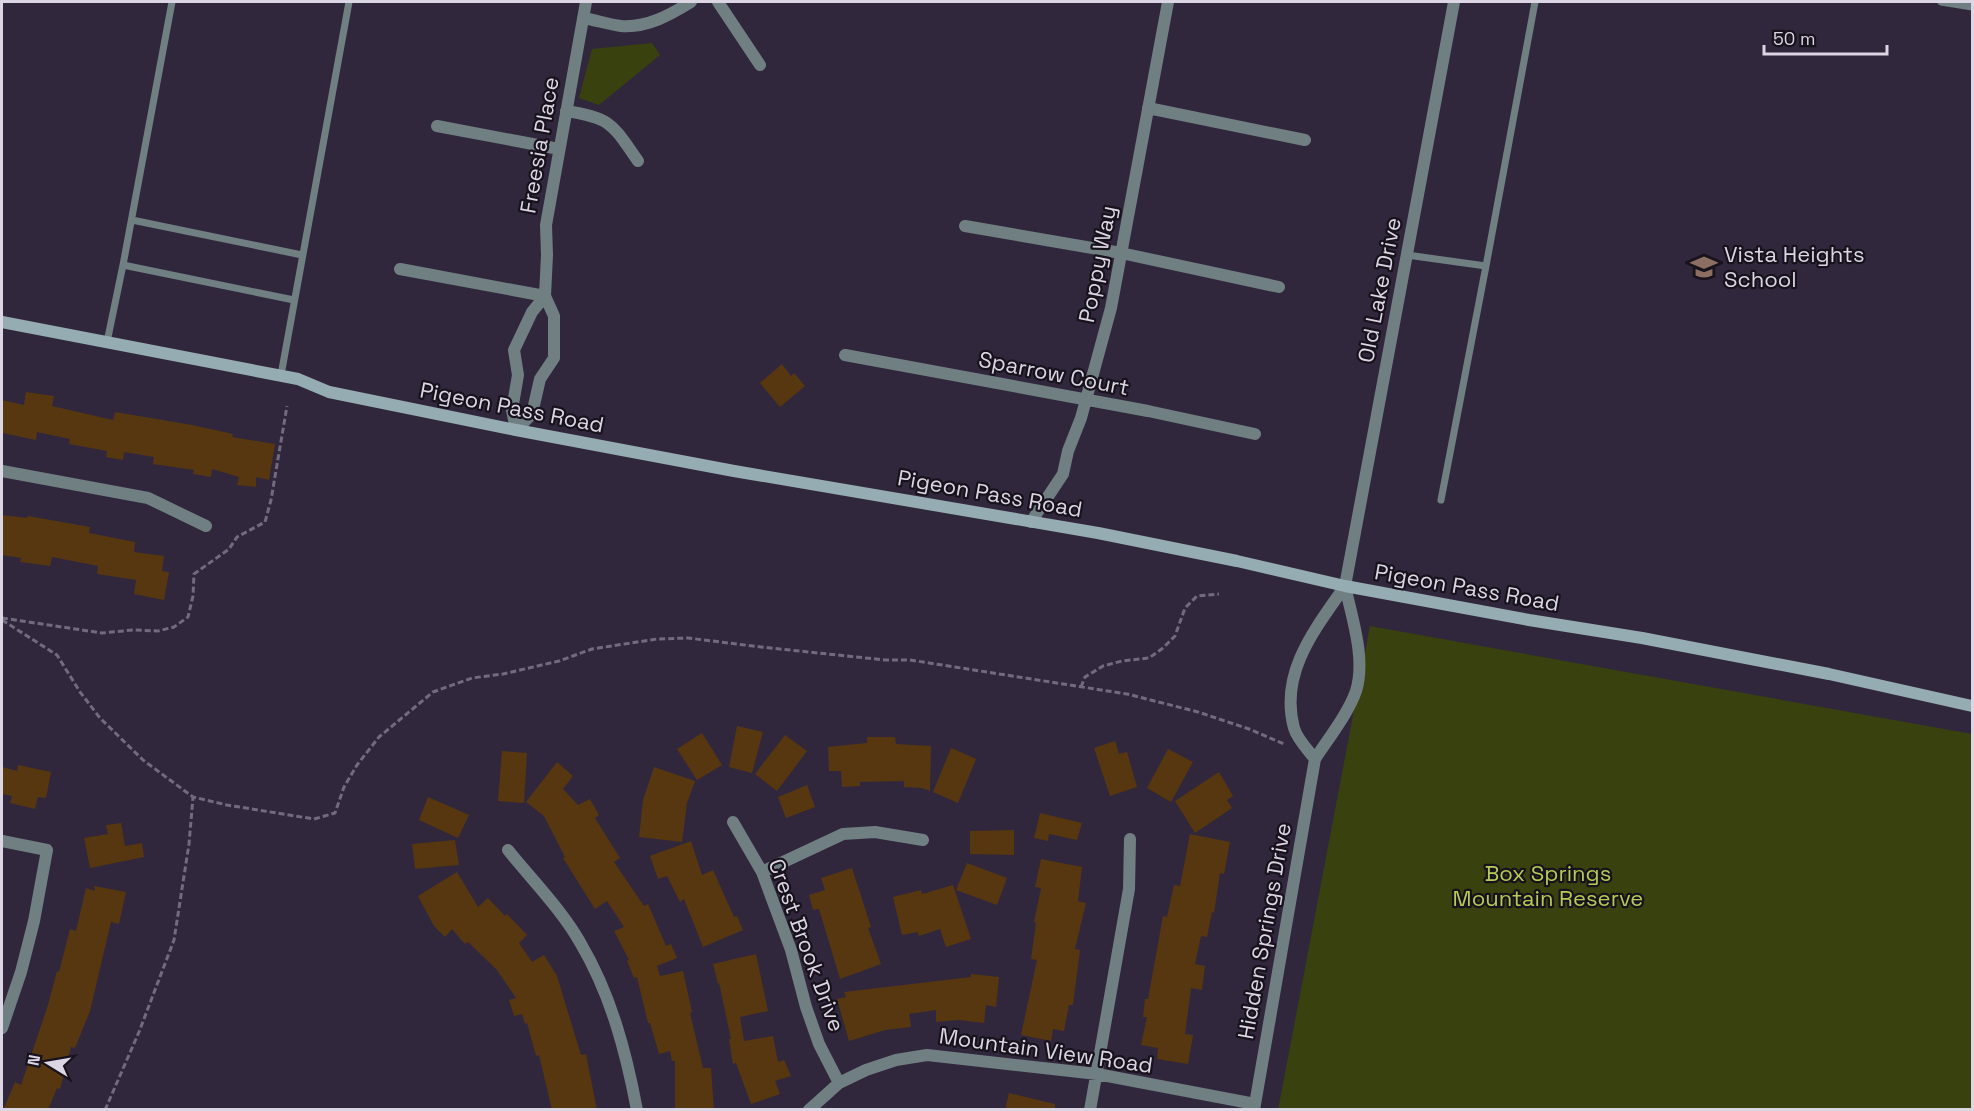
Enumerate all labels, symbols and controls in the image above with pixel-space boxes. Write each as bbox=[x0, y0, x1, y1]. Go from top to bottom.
scale bar bbox=[1764, 18, 1887, 56]
text: 50 m bbox=[1773, 27, 1815, 50]
street label: Freesia Place bbox=[513, 74, 565, 216]
street label: Poppy Way bbox=[1072, 203, 1122, 325]
street label: Old Lake Drive bbox=[1351, 215, 1407, 365]
place label: Vista Heights School bbox=[1724, 240, 1865, 293]
school or university icon: Vista Heights School bbox=[1689, 252, 1719, 282]
street label: Sparrow Court bbox=[976, 345, 1132, 401]
street label: Pigeon Pass Road bbox=[418, 375, 606, 439]
street label: Pigeon Pass Road bbox=[896, 463, 1084, 523]
street label: Pigeon Pass Road bbox=[1373, 557, 1561, 617]
street label: Hidden Springs Drive bbox=[1231, 821, 1297, 1041]
street label: Crest Brook Drive bbox=[763, 855, 851, 1035]
park label: Box Springs Mountain Reserve bbox=[1453, 859, 1643, 912]
street label: Mountain View Road bbox=[937, 1021, 1155, 1079]
north arrow bbox=[18, 1033, 78, 1093]
text: N bbox=[22, 1053, 45, 1068]

